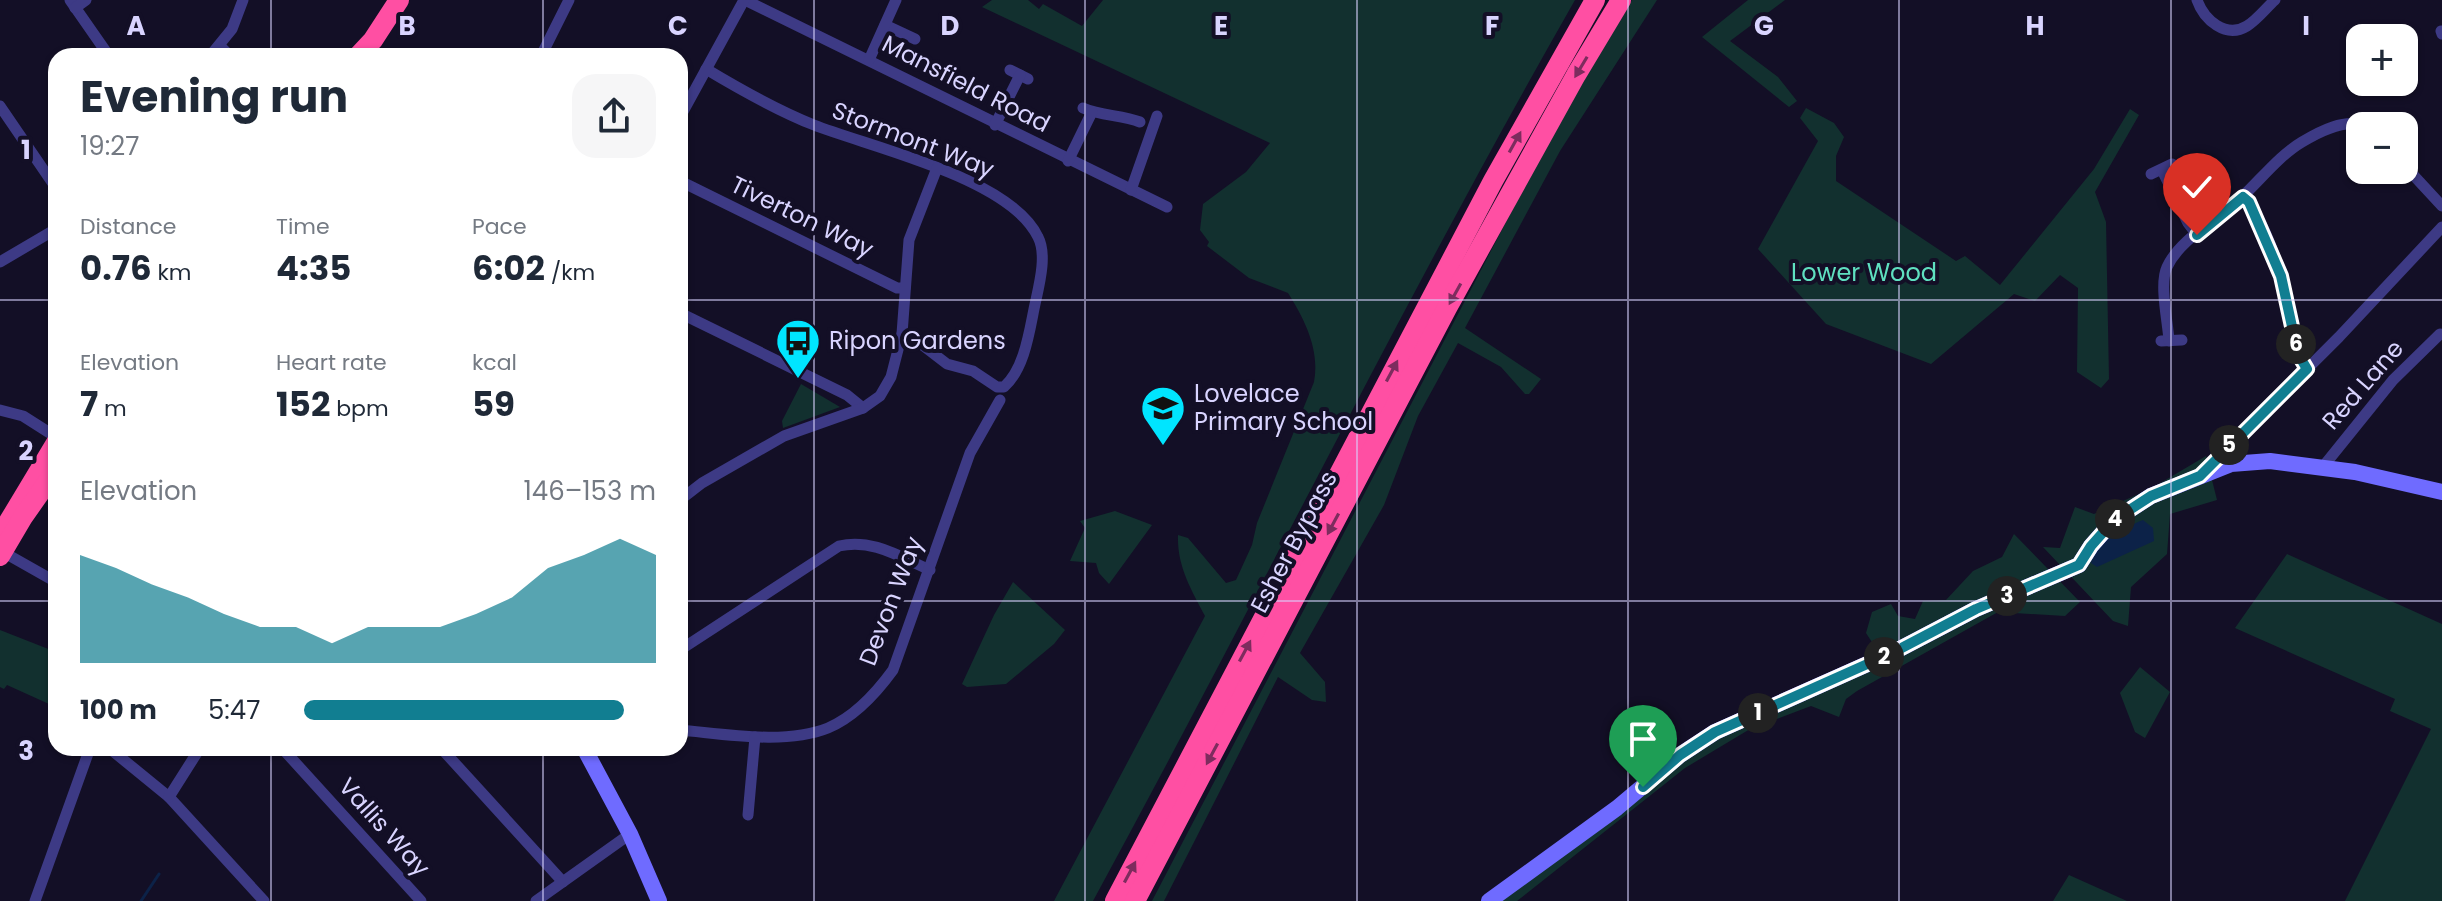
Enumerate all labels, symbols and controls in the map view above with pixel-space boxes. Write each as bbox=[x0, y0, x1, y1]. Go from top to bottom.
text: A bbox=[126, 8, 146, 44]
text: B bbox=[398, 8, 416, 44]
text: C bbox=[668, 8, 688, 44]
text: D bbox=[941, 8, 960, 44]
text: E bbox=[1214, 8, 1228, 44]
text: F bbox=[1485, 8, 1499, 44]
text: G bbox=[1754, 8, 1774, 44]
text: H bbox=[2025, 8, 2045, 44]
text: I bbox=[2302, 8, 2310, 44]
map controls bbox=[2346, 24, 2418, 184]
button: + bbox=[2346, 24, 2418, 96]
street label: Mansfield Road bbox=[877, 27, 1056, 140]
one-way arrow bbox=[1574, 56, 1588, 78]
text: Evening run bbox=[80, 66, 348, 127]
button: share bbox=[572, 74, 656, 158]
street label: Stormont Way bbox=[827, 94, 999, 186]
button: − bbox=[2346, 112, 2418, 184]
text: 19:27 bbox=[80, 128, 139, 164]
one-way arrow bbox=[1508, 130, 1521, 153]
text: 1 bbox=[21, 132, 31, 168]
pin bbox=[2163, 153, 2231, 235]
icon: check bbox=[2175, 165, 2219, 209]
street label: Tiverton Way bbox=[725, 168, 880, 266]
text: Distance bbox=[80, 211, 176, 242]
text: Time bbox=[276, 211, 330, 242]
text: Pace bbox=[472, 211, 527, 242]
text: 0.76 bbox=[80, 244, 152, 292]
text: 4:35 bbox=[276, 244, 351, 292]
text: 6:02 bbox=[472, 244, 545, 292]
park label: Lower Wood bbox=[1791, 256, 1937, 289]
text: km bbox=[152, 257, 191, 288]
text: /km bbox=[545, 257, 595, 288]
one-way arrow bbox=[1448, 283, 1462, 305]
bus stop icon: Ripon Gardens bbox=[774, 317, 822, 380]
place label: Ripon Gardens bbox=[829, 324, 1006, 357]
pin: 6 bbox=[2276, 324, 2316, 364]
text: 6 bbox=[2289, 328, 2303, 359]
street label: Red Lane bbox=[2314, 333, 2411, 437]
text: Elevation bbox=[80, 347, 179, 378]
text: Heart rate bbox=[276, 347, 387, 378]
text: kcal bbox=[472, 347, 517, 378]
one-way arrow bbox=[1385, 360, 1399, 382]
place label: Lovelace Primary School bbox=[1194, 377, 1373, 438]
text: 7 bbox=[80, 380, 98, 428]
text: 152 bbox=[276, 380, 330, 428]
text: 59 bbox=[472, 380, 515, 428]
school or university icon: Lovelace Primary School bbox=[1139, 384, 1187, 447]
text: m bbox=[98, 393, 127, 424]
text: bpm bbox=[330, 393, 389, 424]
pin: 5 bbox=[2209, 425, 2249, 465]
text: 5 bbox=[2222, 429, 2236, 460]
text: 2 bbox=[19, 433, 34, 469]
street label: Esher Bypass bbox=[1242, 465, 1345, 618]
text: Elevation bbox=[80, 473, 197, 509]
text: 146–153 m bbox=[524, 473, 656, 509]
pin: 4 bbox=[2095, 499, 2135, 539]
text: 4 bbox=[2108, 503, 2122, 534]
one-way arrow bbox=[1326, 512, 1340, 535]
street label: Devon Way bbox=[851, 531, 930, 670]
pin: 3 bbox=[1987, 576, 2027, 616]
text: 3 bbox=[2000, 580, 2014, 611]
pin: 2 bbox=[1864, 637, 1904, 677]
one-way arrow bbox=[1239, 639, 1252, 662]
text: 2 bbox=[1878, 641, 1890, 672]
text: 100 m bbox=[80, 692, 157, 728]
text: 5:47 bbox=[208, 692, 260, 728]
pin: 1 bbox=[1738, 693, 1778, 733]
text: 1 bbox=[1754, 697, 1762, 728]
pin bbox=[1609, 705, 1677, 787]
icon: arrive bbox=[1621, 717, 1665, 761]
text: 3 bbox=[18, 733, 34, 769]
one-way arrow bbox=[1205, 742, 1218, 765]
street label: Vallis Way bbox=[331, 770, 438, 883]
one-way arrow bbox=[1123, 861, 1136, 884]

